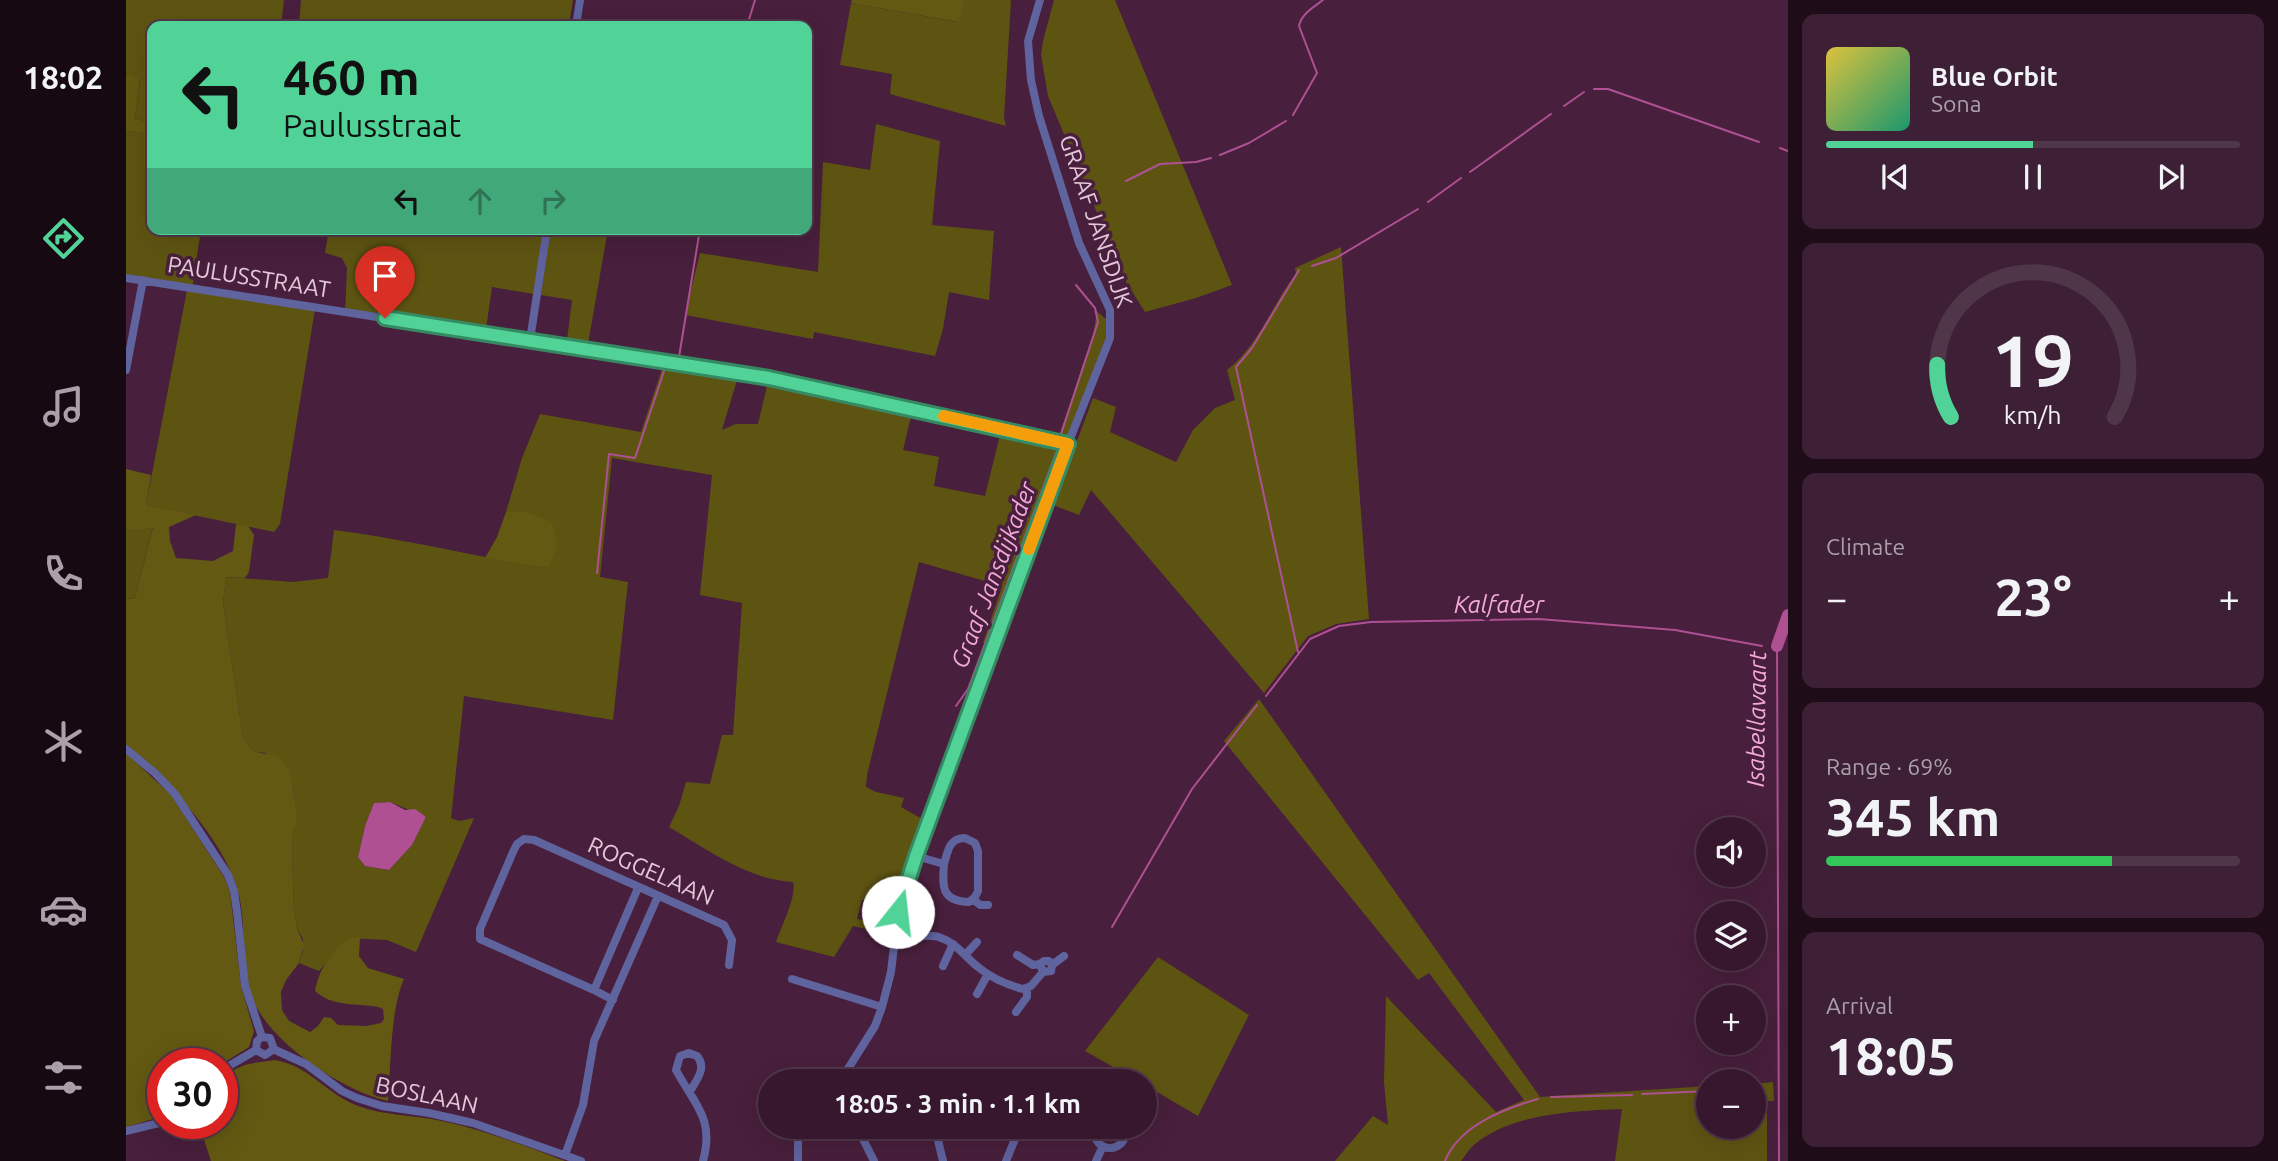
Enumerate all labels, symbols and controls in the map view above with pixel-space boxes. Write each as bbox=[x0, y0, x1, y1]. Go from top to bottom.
icon: left bbox=[168, 49, 259, 140]
text: 460 m bbox=[283, 49, 420, 104]
text: 18:02 bbox=[23, 59, 103, 95]
text: Blue Orbit bbox=[1931, 62, 2058, 91]
text: Sona bbox=[1931, 91, 1981, 116]
text: Paulusstraat bbox=[283, 107, 461, 143]
street label: GRAAF JANSDIJK bbox=[1055, 131, 1138, 310]
icon: previous bbox=[1876, 158, 1914, 196]
icon: pause bbox=[2014, 158, 2052, 196]
icon: next bbox=[2152, 158, 2190, 196]
icon: left bbox=[388, 182, 426, 220]
icon: ahead bbox=[461, 182, 499, 220]
icon: right bbox=[534, 182, 572, 220]
icon: directions bbox=[39, 214, 88, 263]
pin bbox=[355, 246, 415, 318]
street label: PAULUSSTRAAT bbox=[166, 251, 333, 302]
icon: arrive bbox=[366, 257, 404, 295]
text: 19 bbox=[1992, 320, 2074, 402]
icon: music bbox=[39, 382, 88, 431]
text: km/h bbox=[2004, 401, 2062, 429]
water label: Graaf Jansdijkader bbox=[946, 477, 1042, 672]
text: Climate bbox=[1826, 534, 1905, 559]
icon: phone bbox=[39, 549, 88, 598]
text: 23° bbox=[1994, 568, 2072, 626]
text: − bbox=[1826, 577, 1847, 619]
text: + bbox=[2219, 577, 2240, 619]
water label: Kalfader bbox=[1454, 591, 1545, 618]
water label: Isabellavaart bbox=[1742, 650, 1771, 787]
icon: climate bbox=[39, 717, 88, 766]
text: Range · 69% bbox=[1826, 754, 1953, 779]
text: 345 km bbox=[1826, 788, 2000, 846]
map controls bbox=[1696, 817, 1766, 1139]
button: sound bbox=[1696, 817, 1766, 887]
street label: ROGGELAAN bbox=[584, 832, 718, 909]
position arrow bbox=[861, 875, 935, 949]
icon: car bbox=[39, 885, 88, 934]
button: layers bbox=[1696, 901, 1766, 971]
button: + bbox=[1696, 985, 1766, 1055]
text: Arrival bbox=[1826, 993, 1893, 1018]
text: 18:05 bbox=[1826, 1027, 1956, 1085]
speed limit sign: 30 bbox=[147, 1048, 238, 1139]
icon: filters bbox=[39, 1053, 88, 1102]
button: − bbox=[1696, 1069, 1766, 1139]
street label: BOSLAAN bbox=[374, 1071, 481, 1118]
text: 18:05 · 3 min · 1.1 km bbox=[834, 1089, 1081, 1118]

